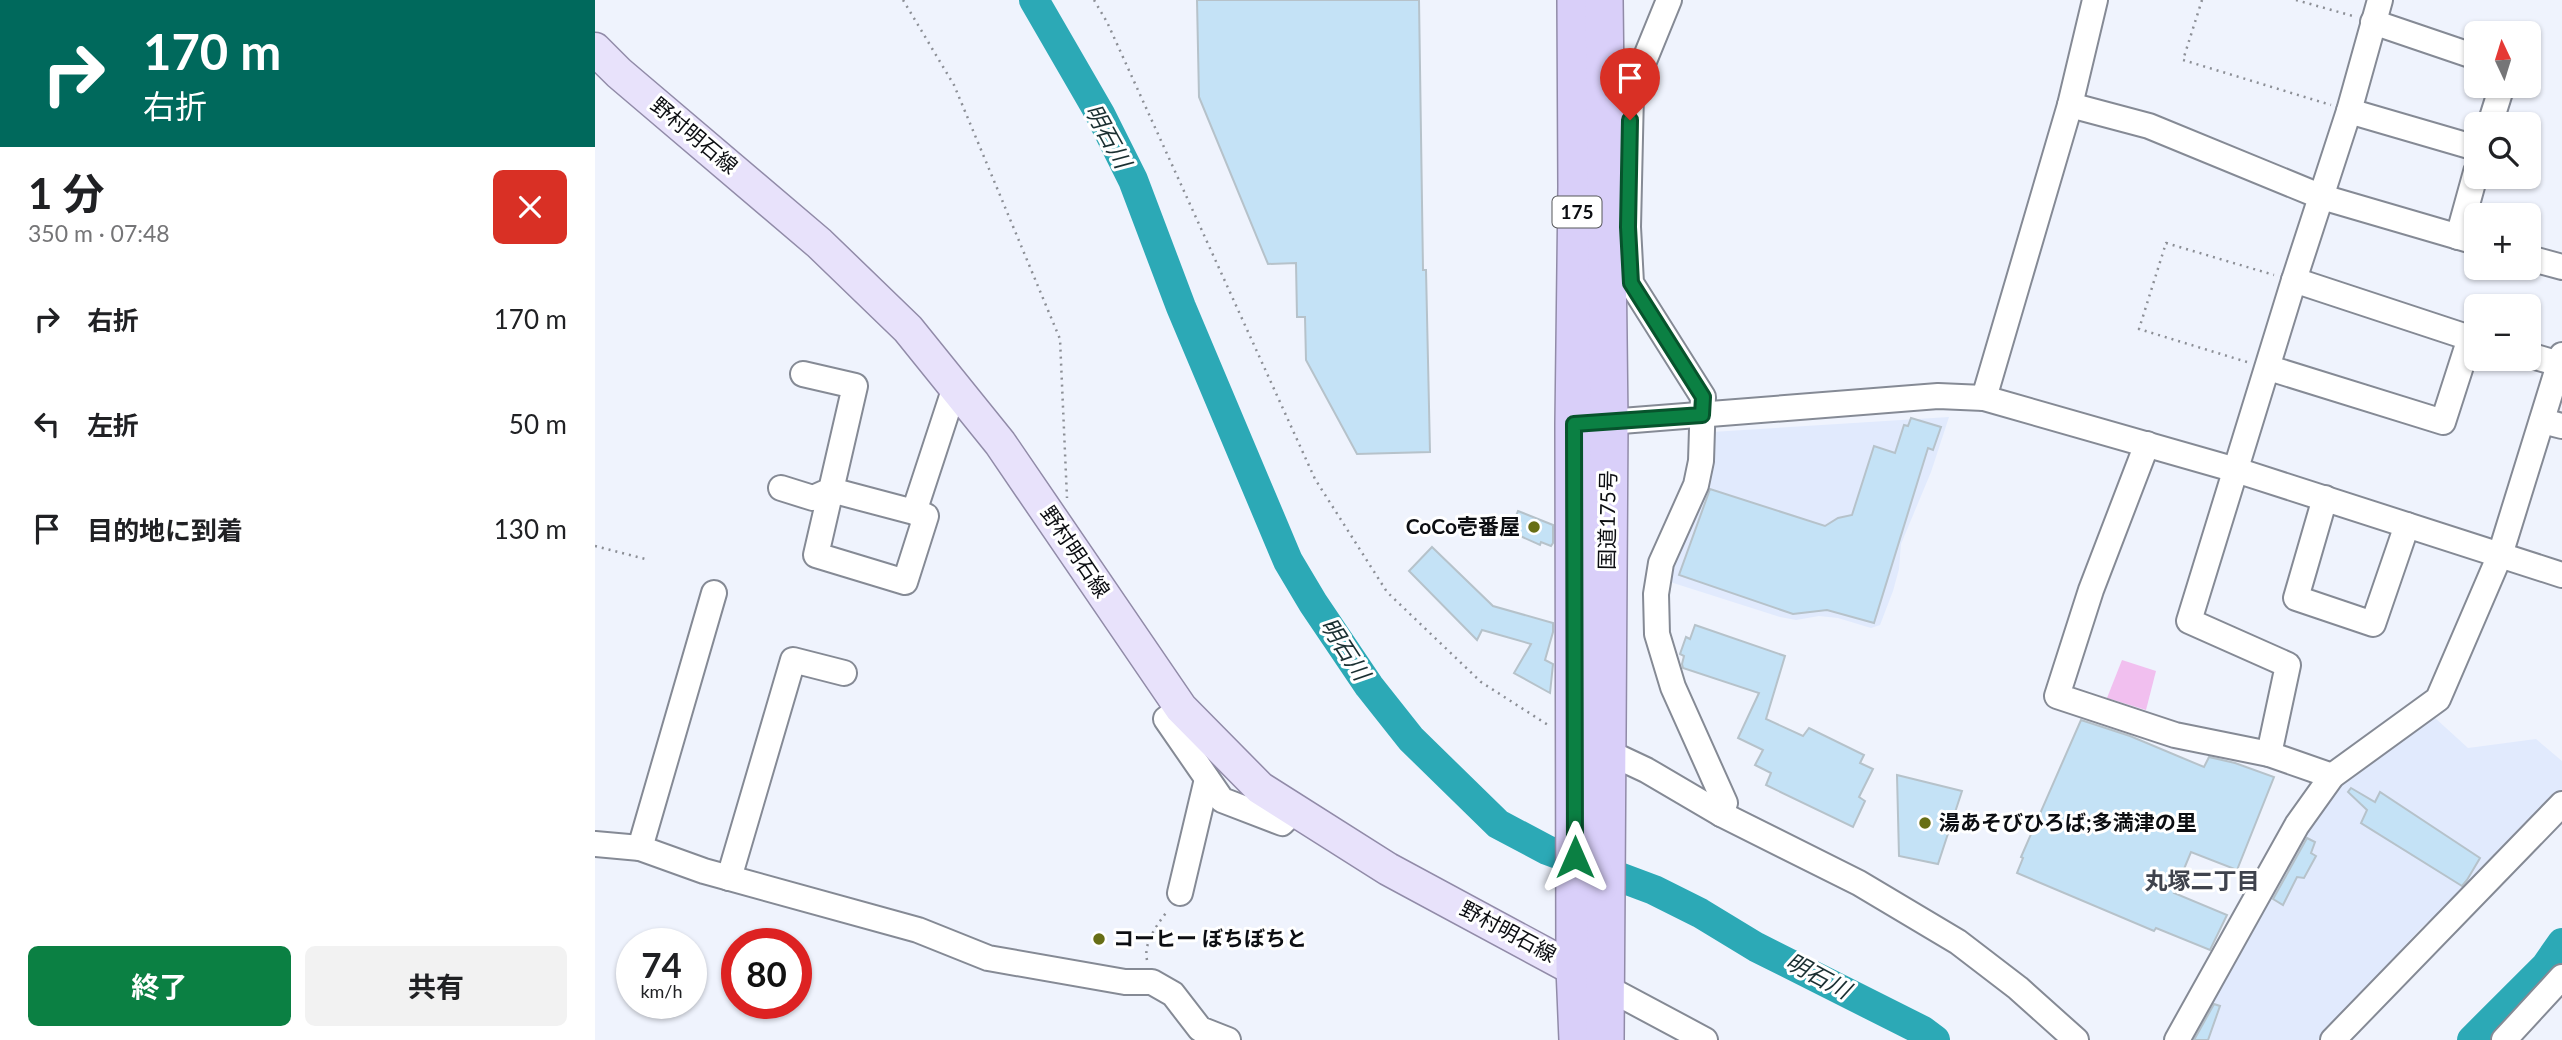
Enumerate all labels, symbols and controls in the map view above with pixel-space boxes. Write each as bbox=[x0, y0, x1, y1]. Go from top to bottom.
north arrow bbox=[2464, 21, 2541, 98]
map controls bbox=[2464, 21, 2541, 371]
text: 170 m bbox=[143, 22, 281, 80]
icon: right bbox=[28, 28, 119, 119]
pin bbox=[1600, 48, 1660, 120]
icon: arrive bbox=[1611, 59, 1649, 97]
text: 右折 bbox=[143, 86, 207, 125]
street label: 野村明石線 bbox=[647, 92, 743, 178]
water label: 明石川 bbox=[1080, 99, 1139, 175]
button: search bbox=[2464, 112, 2541, 189]
text: 1 分 bbox=[28, 168, 105, 218]
button: close bbox=[493, 170, 567, 244]
road number: 175 bbox=[1553, 196, 1601, 228]
button: + bbox=[2464, 203, 2541, 280]
text: 350 m · 07:48 bbox=[28, 219, 170, 247]
button: − bbox=[2464, 294, 2541, 371]
icon: right bbox=[28, 300, 66, 338]
text: 170 m bbox=[494, 303, 567, 335]
text: 右折 bbox=[87, 304, 139, 336]
icon: left bbox=[28, 405, 66, 443]
text: 50 m bbox=[509, 408, 567, 440]
text: 左折 bbox=[87, 409, 139, 441]
street label: 国道175号 bbox=[1593, 470, 1620, 570]
street label: 野村明石線 bbox=[1037, 501, 1116, 602]
icon: arrive bbox=[28, 510, 66, 548]
text: 130 m bbox=[494, 513, 567, 545]
place label: CoCo壱番屋 bbox=[1406, 513, 1520, 538]
text: 目的地に到着 bbox=[87, 514, 243, 546]
marker: CoCo壱番屋 bbox=[1526, 519, 1542, 535]
water label: 明石川 bbox=[1315, 612, 1378, 688]
place label: 湯あそびひろば;多満津の里 bbox=[1939, 809, 2197, 834]
marker: 湯あそびひろば;多満津の里 bbox=[1917, 815, 1933, 831]
position arrow bbox=[1538, 820, 1612, 894]
district label: 丸塚二丁目 bbox=[2145, 866, 2260, 894]
street label: 野村明石線 bbox=[1456, 895, 1561, 966]
place label: コーヒー ぼちぼちと bbox=[1113, 925, 1307, 950]
speed limit sign: 80 bbox=[721, 928, 812, 1019]
marker: コーヒー ぼちぼちと bbox=[1091, 931, 1107, 947]
text: 74 bbox=[641, 943, 682, 985]
button: 終了 bbox=[28, 946, 291, 1026]
button: 共有 bbox=[305, 946, 567, 1026]
water label: 明石川 bbox=[1781, 947, 1858, 1005]
text: km/h bbox=[640, 980, 683, 1002]

